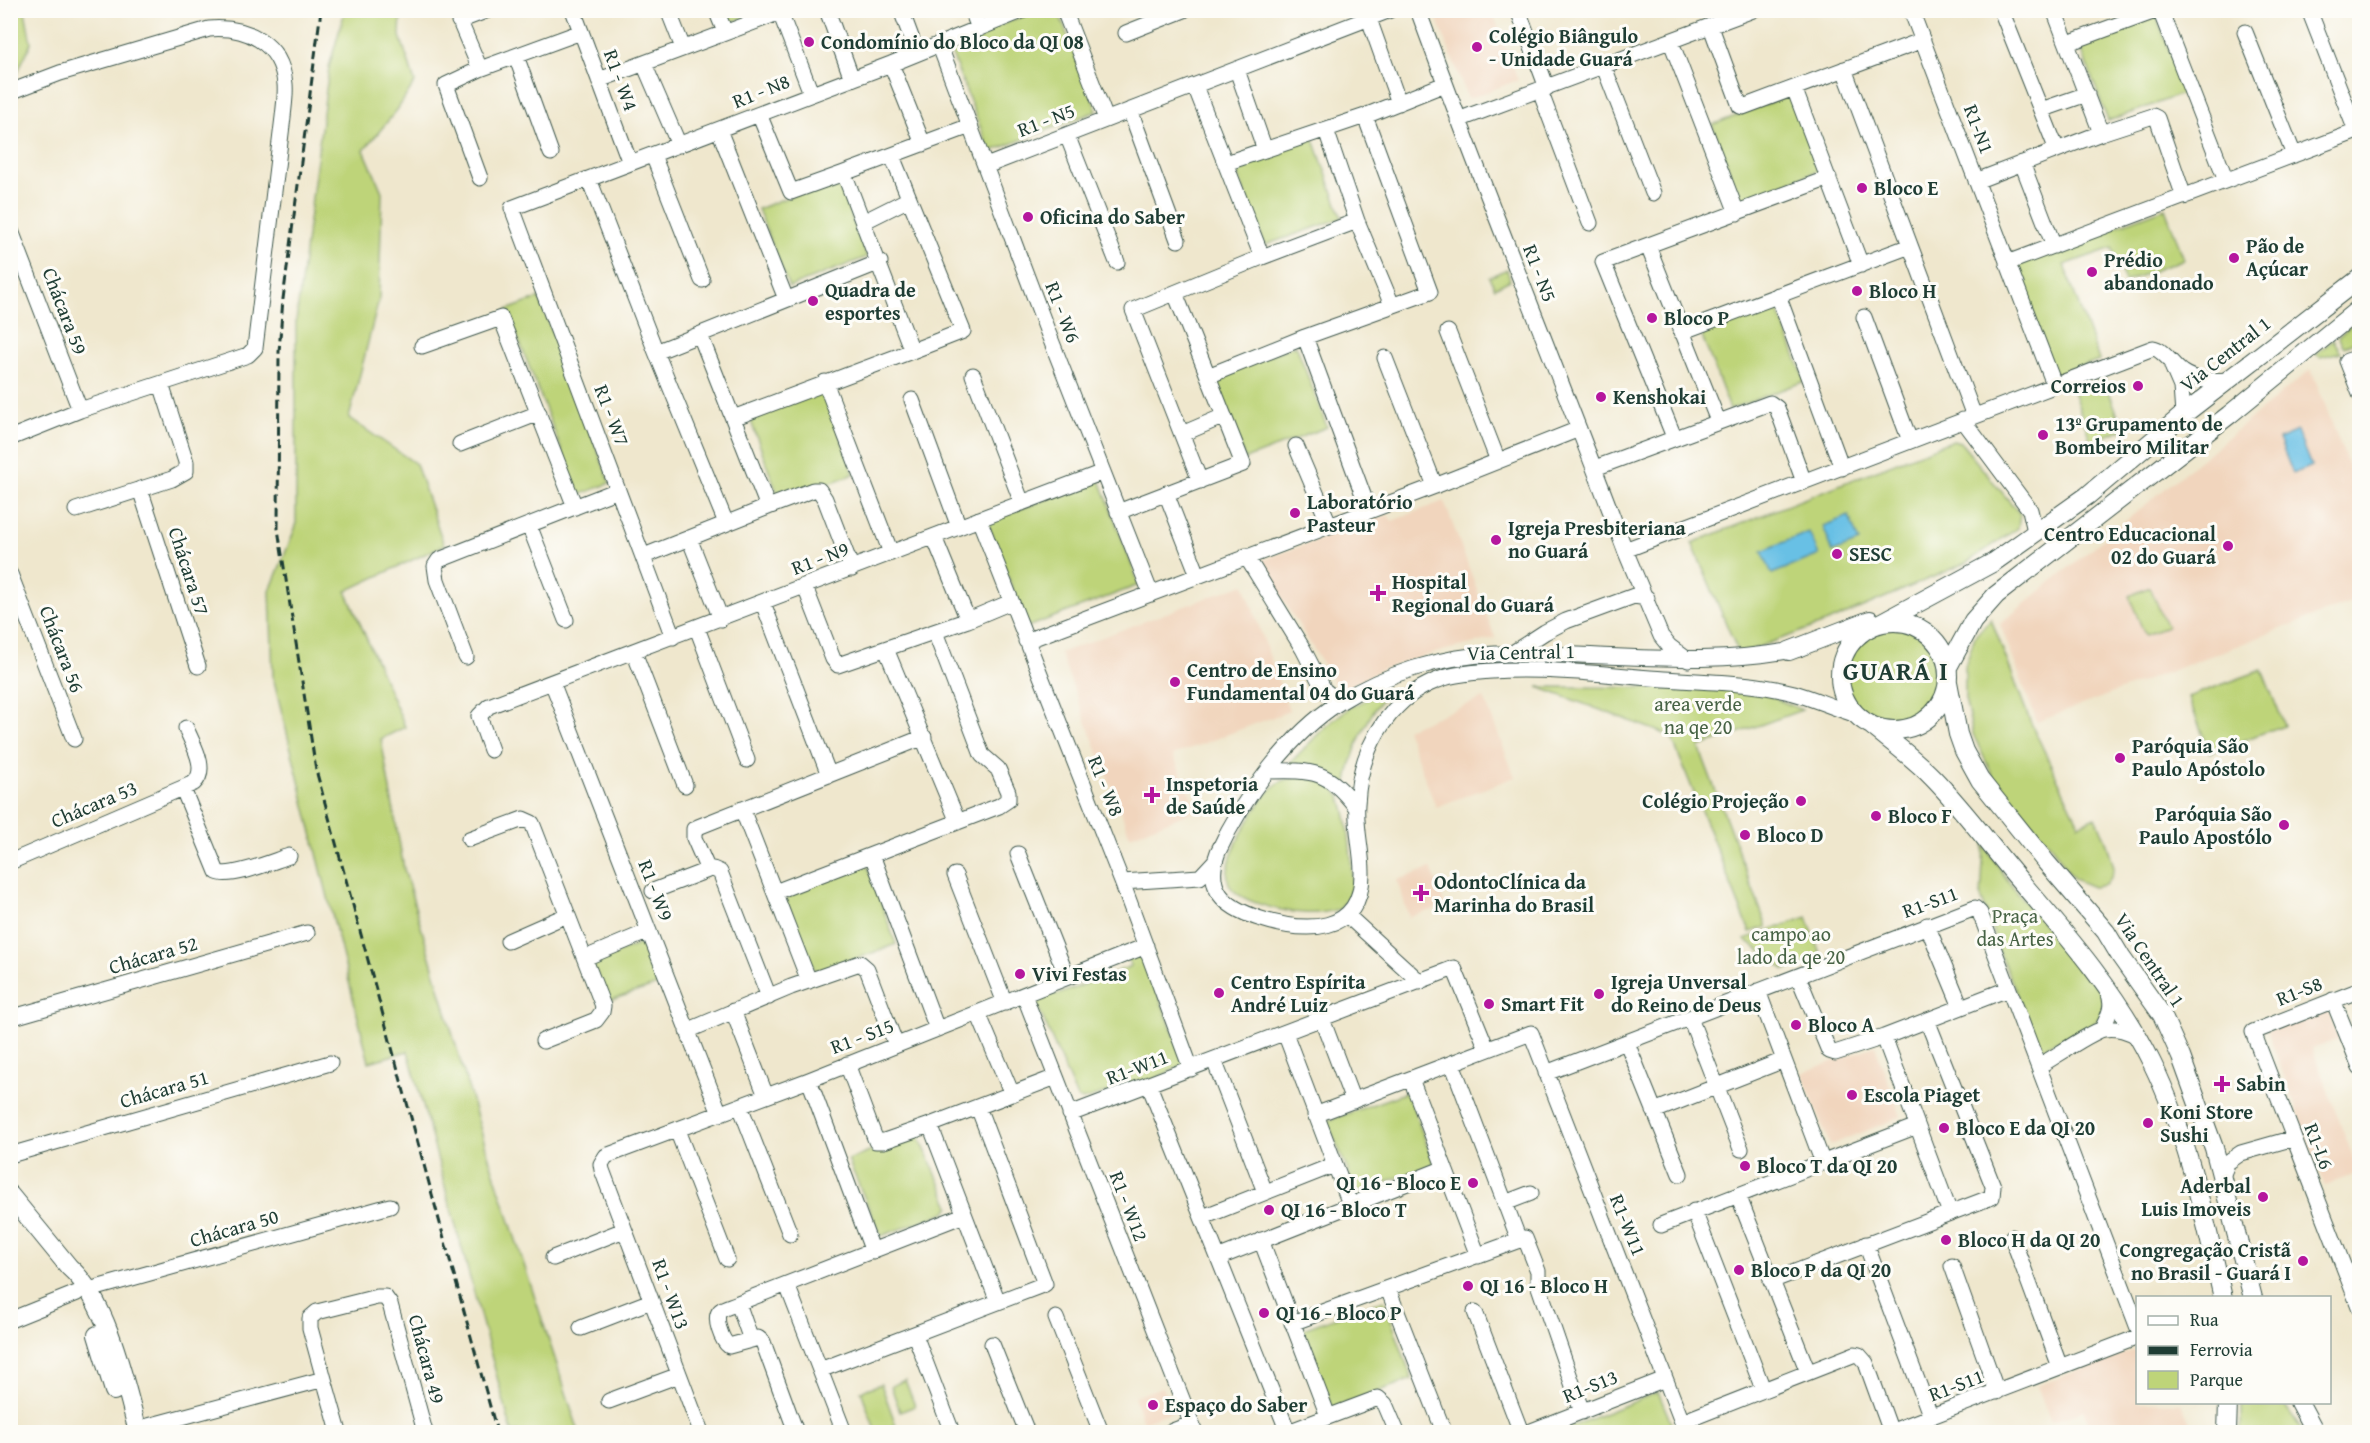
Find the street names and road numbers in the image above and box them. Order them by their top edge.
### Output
street label: R1 - W4 [597,45,646,115]
street label: R1 - N8 [728,66,794,115]
street label: R1 - N5 [1013,95,1079,144]
street label: R1-N1 [1957,100,2002,158]
street label: R1 - N5 [1516,240,1565,306]
street label: Chácara 59 [36,263,95,359]
street label: R1 - W6 [1039,277,1088,347]
street label: Via Central 1 [2173,309,2276,398]
street label: R1 - W7 [588,380,637,450]
street label: Chácara 57 [162,523,217,619]
street label: R1 - N9 [787,533,853,582]
street label: Chácara 56 [33,601,92,697]
street label: Via Central 1 [1467,636,1575,667]
street label: R1 - W8 [1081,751,1132,821]
street label: Chácara 53 [46,772,141,835]
street label: R1 - W9 [632,855,681,925]
street label: R1-S11 [1898,878,1962,925]
street label: Via Central 1 [2108,907,2193,1013]
street label: Chácara 52 [105,928,201,981]
street label: R1-S8 [2271,968,2326,1013]
street label: R1 - S15 [826,1010,898,1061]
street label: R1-W11 [1102,1041,1172,1092]
street label: Chácara 51 [116,1062,212,1115]
street label: R1-L6 [2297,1119,2341,1173]
street label: R1 - W12 [1103,1167,1156,1245]
street label: R1-W11 [1603,1190,1654,1260]
street label: Chácara 50 [186,1201,282,1254]
street label: R1 - W13 [645,1255,698,1333]
street label: Chácara 49 [402,1311,453,1407]
street label: R1-S13 [1558,1361,1622,1410]
street label: R1-S11 [1924,1361,1988,1408]

